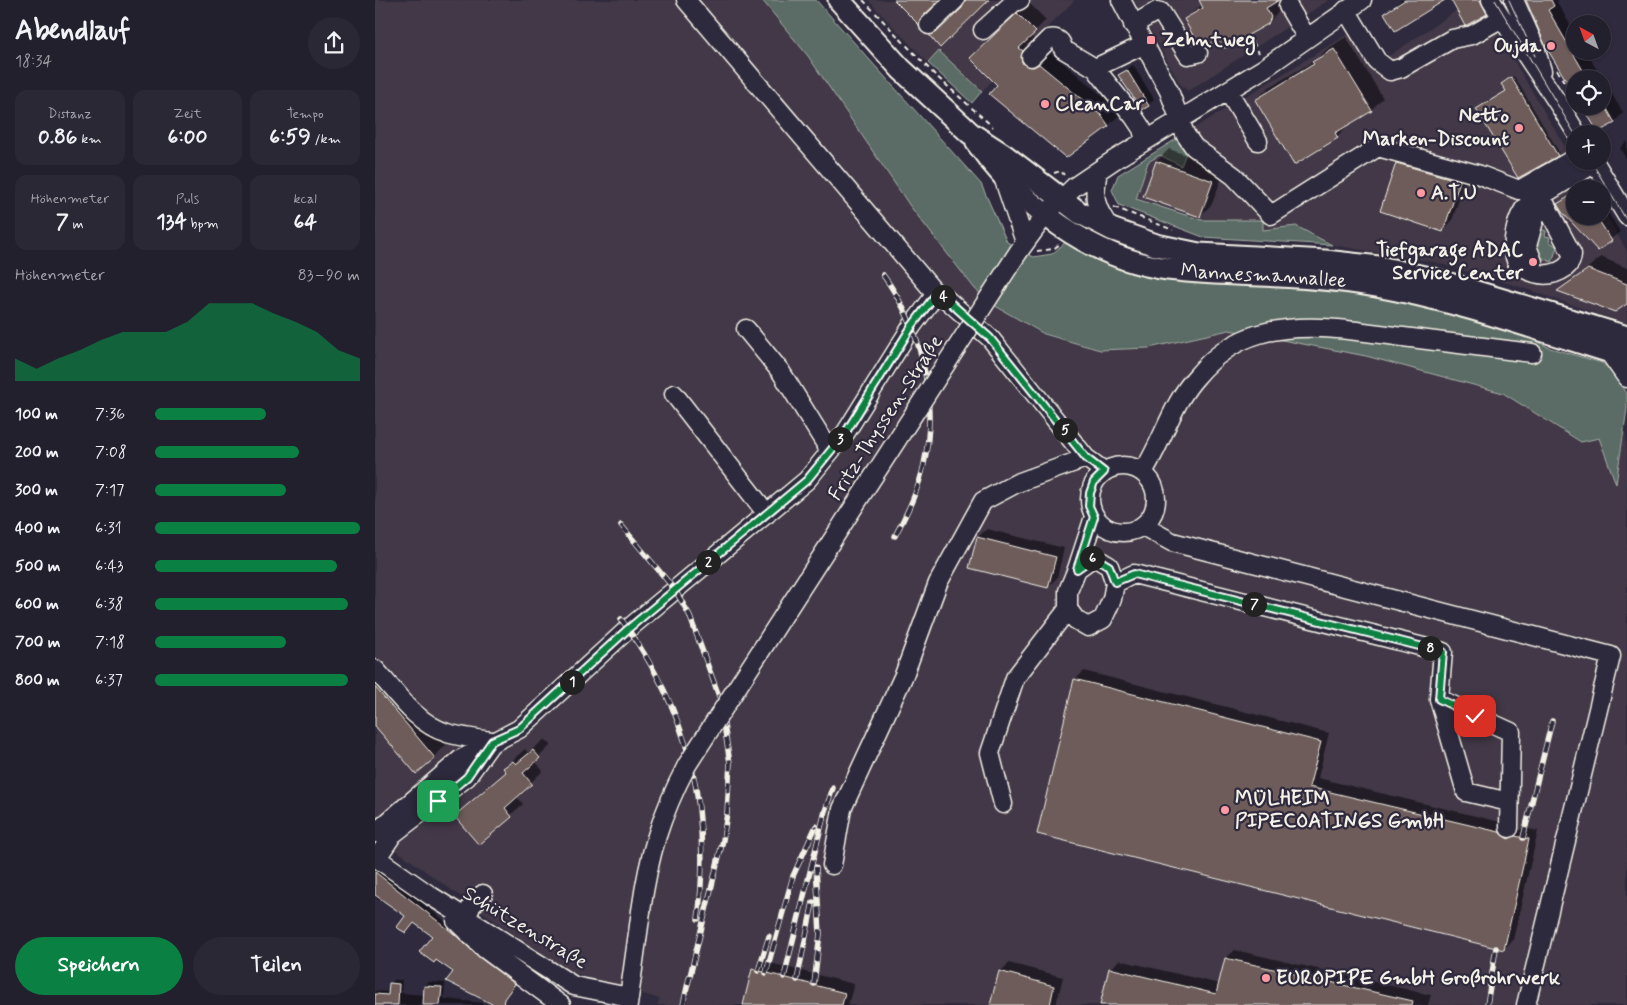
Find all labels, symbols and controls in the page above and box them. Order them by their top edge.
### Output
text: Abendlauf [15,13,130,50]
north arrow [1566,15,1611,60]
map controls [1566,15,1611,225]
button: share [308,17,360,69]
place label: Zehntweg [1161,27,1256,56]
place label: Oujda [1494,33,1542,60]
marker: Zehntweg [1145,34,1157,46]
marker: Oujda [1545,40,1557,52]
text: 18:34 [15,51,52,72]
button: locate [1566,70,1611,115]
place label: CleanCar [1055,91,1144,118]
marker: CleanCar [1039,98,1051,110]
place label: Netto Marken-Discount [1363,103,1510,153]
text: Distanz [48,105,92,123]
text: Zeit [173,105,202,123]
text: Tempo [287,105,324,123]
marker: Netto Marken-Discount [1513,122,1525,134]
text: 0.86 [38,123,78,151]
text: 6:00 [167,123,208,151]
text: 6:59 [269,123,311,151]
button: + [1566,125,1611,170]
text: km [78,130,102,148]
text: /km [311,130,341,148]
place label: A.T.U [1431,180,1477,207]
button: − [1566,180,1611,225]
marker: A.T.U [1415,187,1427,199]
text: Höhenmeter [31,190,109,208]
text: Puls [176,190,199,208]
text: kcal [293,190,317,208]
text: 7 [56,208,69,236]
text: 134 [156,208,187,236]
text: 64 [293,208,317,236]
text: m [69,215,84,233]
text: bpm [187,215,219,233]
place label: Tiefgarage ADAC Service Center [1376,237,1524,287]
marker: Tiefgarage ADAC Service Center [1527,256,1539,268]
street label: Mannesmannallee [1180,257,1348,295]
text: Höhenmeter [15,265,105,286]
text: 83–90 m [298,265,360,286]
pin: 4 [931,284,955,310]
text: 4 [939,288,948,306]
street label: Fritz-Thyssen-Straße [822,330,950,506]
text: 100 m [15,404,58,425]
text: 7:36 [95,404,125,425]
pin: 5 [1053,418,1077,442]
text: 5 [1061,421,1070,439]
pin: 3 [827,426,853,452]
text: 3 [837,430,844,448]
text: 200 m [15,442,59,463]
text: 7:08 [95,442,127,463]
text: 300 m [15,480,58,501]
text: 7:17 [95,480,124,501]
text: 400 m [15,518,60,539]
text: 6:31 [95,518,122,539]
pin: 6 [1079,546,1105,570]
text: 6 [1089,549,1096,567]
pin: 2 [695,550,721,574]
text: 2 [705,553,712,571]
text: 500 m [15,556,60,577]
text: 6:43 [95,556,124,577]
pin: 7 [1241,592,1267,616]
text: 600 m [15,594,59,615]
text: 6:38 [95,594,123,615]
text: 7 [1250,595,1259,613]
text: 700 m [15,632,61,653]
text: 7:18 [95,632,125,653]
pin: 8 [1417,636,1443,660]
text: 8 [1427,639,1434,657]
text: 800 m [15,670,60,691]
text: 6:37 [95,670,123,691]
pin: 1 [559,670,585,694]
text: 1 [569,673,576,691]
pin [1454,695,1496,737]
icon: check [1461,702,1489,730]
pin [417,780,459,822]
place label: MÜLHEIM PIPECOATINGS GmbH [1235,785,1444,835]
icon: arrive [424,787,452,815]
marker: MÜLHEIM PIPECOATINGS GmbH [1219,804,1231,816]
street label: Schützenstraße [458,880,593,976]
button: Speichern [15,937,183,995]
button: Teilen [193,937,360,995]
place label: EUROPIPE GmbH Großrohrwerk [1276,965,1561,992]
marker: EUROPIPE GmbH Großrohrwerk [1260,972,1272,984]

